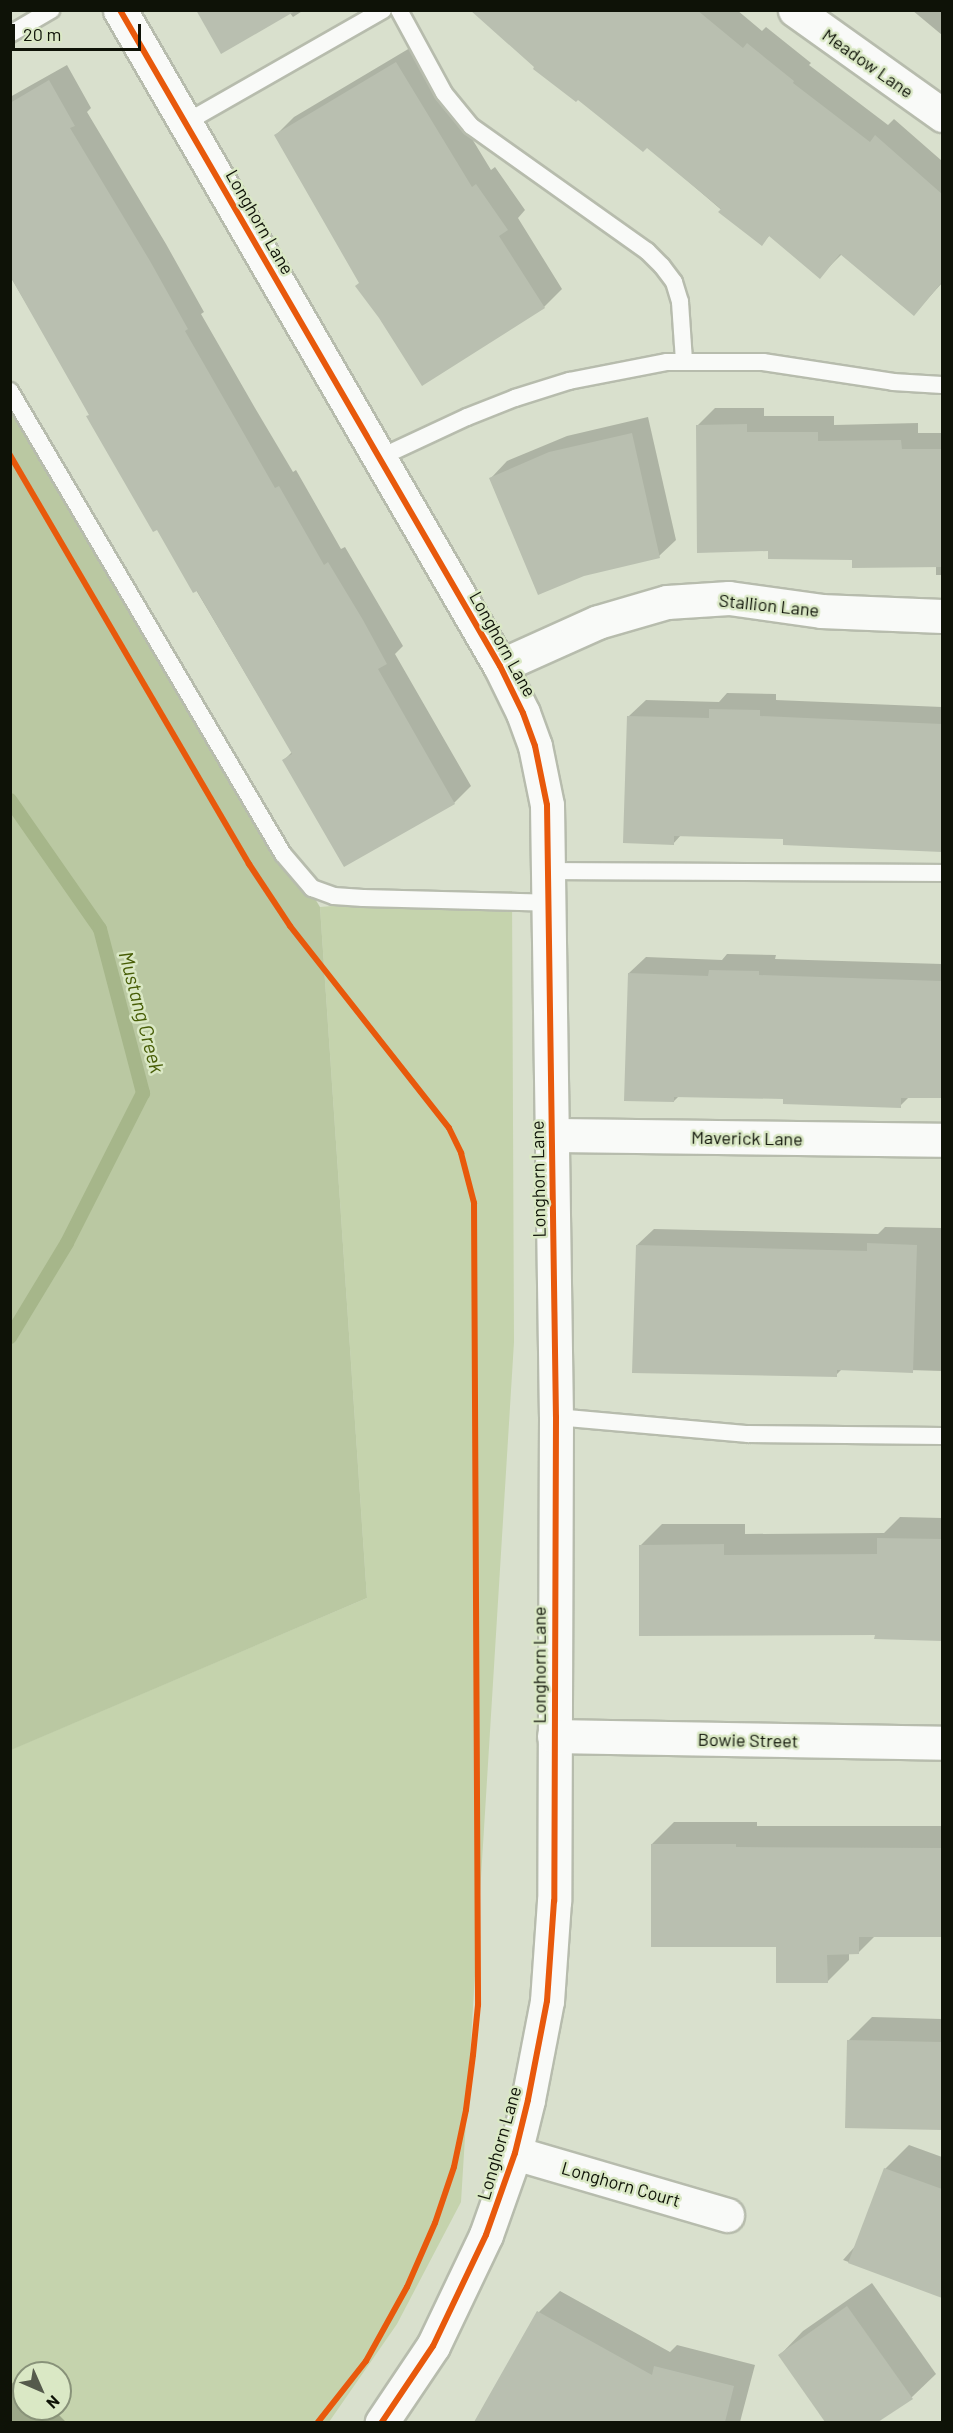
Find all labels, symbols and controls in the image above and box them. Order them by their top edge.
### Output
scale bar [15,12,144,50]
text: 20 m [23,23,61,45]
street label: Meadow Lane [818,24,918,102]
street label: Longhorn Lane [221,166,299,278]
street label: Longhorn Lane [465,588,541,700]
street label: Stallion Lane [718,589,820,621]
water label: Mustang Creek [114,949,170,1075]
street label: Longhorn Lane [526,1120,550,1238]
street label: Maverick Lane [691,1126,803,1150]
street label: Longhorn Lane [528,1606,550,1724]
street label: Bowie Street [698,1728,798,1752]
street label: Longhorn Lane [472,2084,526,2202]
street label: Longhorn Court [559,2157,683,2211]
north arrow [12,2361,72,2421]
text: N [43,2392,64,2413]

